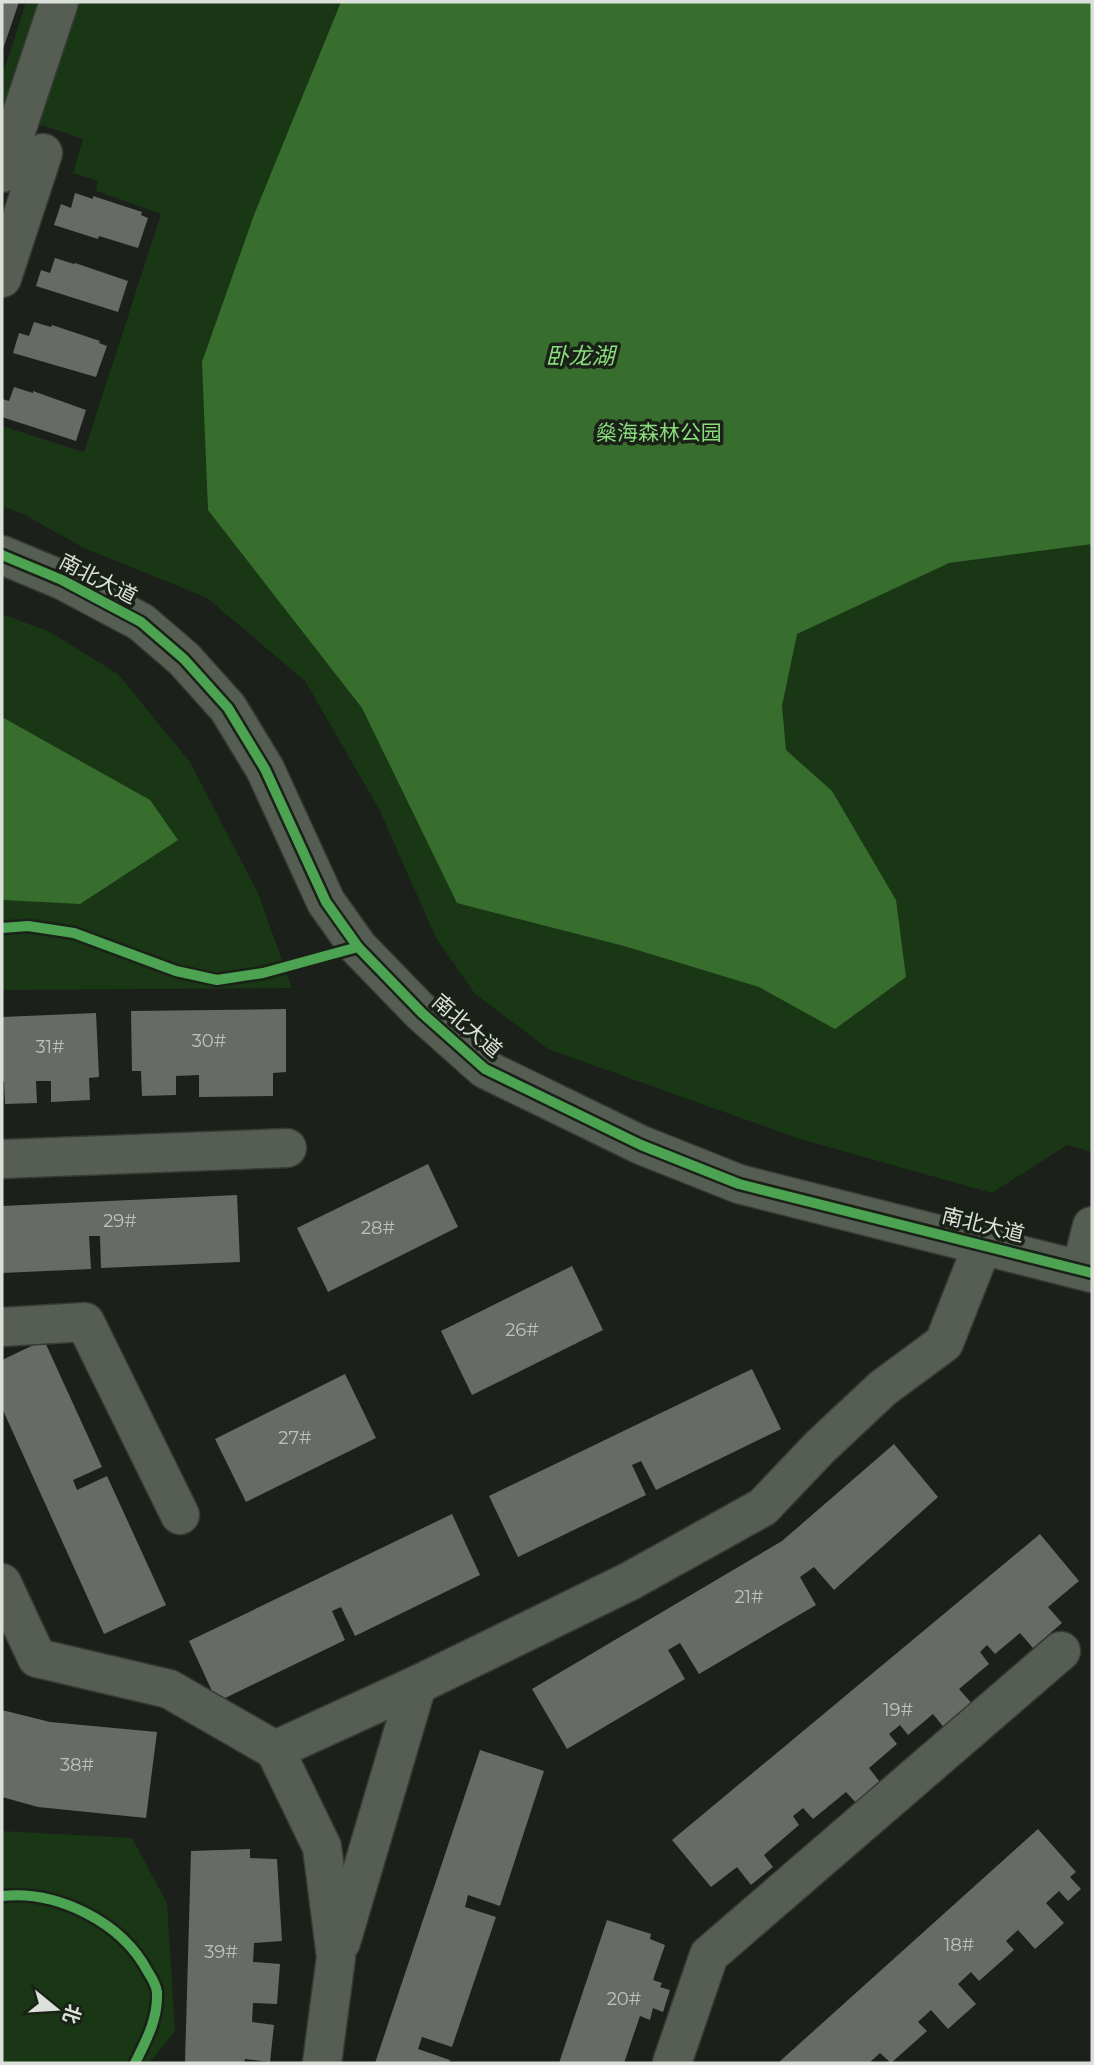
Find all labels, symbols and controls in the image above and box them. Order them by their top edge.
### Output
water label: 卧龙湖 [546,342,618,370]
park label: 燊海森林公园 [596,420,722,445]
street label: 南北大道 [55,548,141,609]
street label: 南北大道 [427,989,507,1063]
house number: 30# [192,1030,226,1052]
house number: 31# [35,1036,65,1058]
street label: 南北大道 [939,1202,1027,1247]
house number: 29# [103,1210,137,1232]
house number: 28# [361,1217,395,1239]
house number: 26# [505,1319,539,1341]
house number: 27# [278,1427,312,1449]
house number: 21# [734,1586,764,1608]
house number: 19# [883,1699,913,1721]
house number: 38# [60,1754,94,1776]
house number: 18# [944,1934,974,1956]
house number: 39# [204,1941,238,1963]
north arrow [21,1974,91,2044]
house number: 20# [607,1988,641,2010]
text: 北 [58,2002,86,2027]

